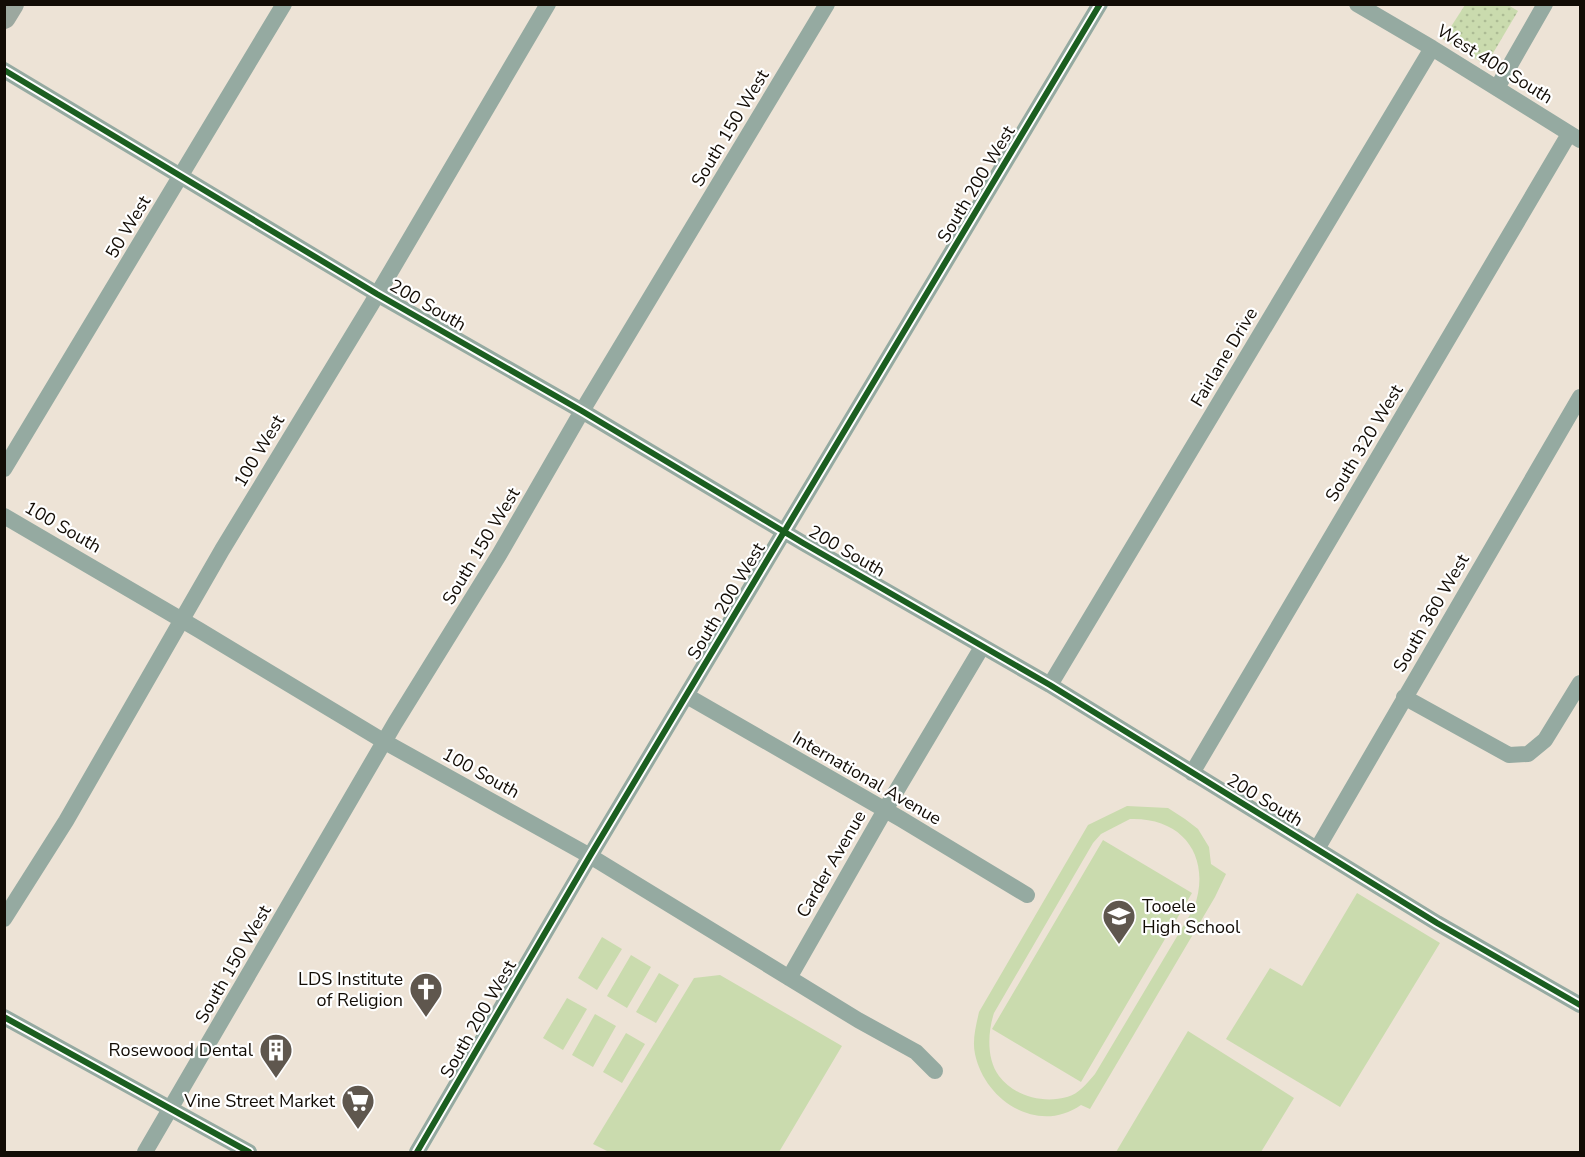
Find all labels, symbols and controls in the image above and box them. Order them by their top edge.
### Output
street label: West 400 South [1432,19,1558,109]
street label: South 150 West [686,64,775,191]
street label: South 200 West [932,120,1021,247]
street label: 50 West [100,190,157,263]
street label: 200 South [385,273,471,337]
street label: Fairlane Drive [1185,303,1263,411]
street label: South 320 West [1320,379,1409,506]
street label: 100 West [228,410,290,492]
street label: South 150 West [437,482,526,609]
street label: 100 South [20,495,106,559]
street label: 200 South [804,519,890,583]
street label: South 200 West [682,537,771,664]
street label: South 360 West [1387,549,1475,676]
street label: International Avenue [788,726,946,830]
street label: 100 South [438,742,524,804]
street label: 200 South [1223,768,1307,832]
street label: Carder Avenue [791,806,871,922]
place label: Tooele High School [1142,894,1241,939]
school or university icon: Tooele High School [1101,898,1137,945]
street label: South 150 West [189,900,277,1027]
street label: South 200 West [434,955,522,1082]
place label: LDS Institute of Religion [298,967,403,1012]
church icon: LDS Institute of Religion [408,971,444,1018]
building icon: Rosewood Dental [258,1032,294,1079]
place label: Rosewood Dental [109,1038,254,1062]
supermarket icon: Vine Street Market [340,1083,376,1130]
place label: Vine Street Market [183,1089,336,1113]

